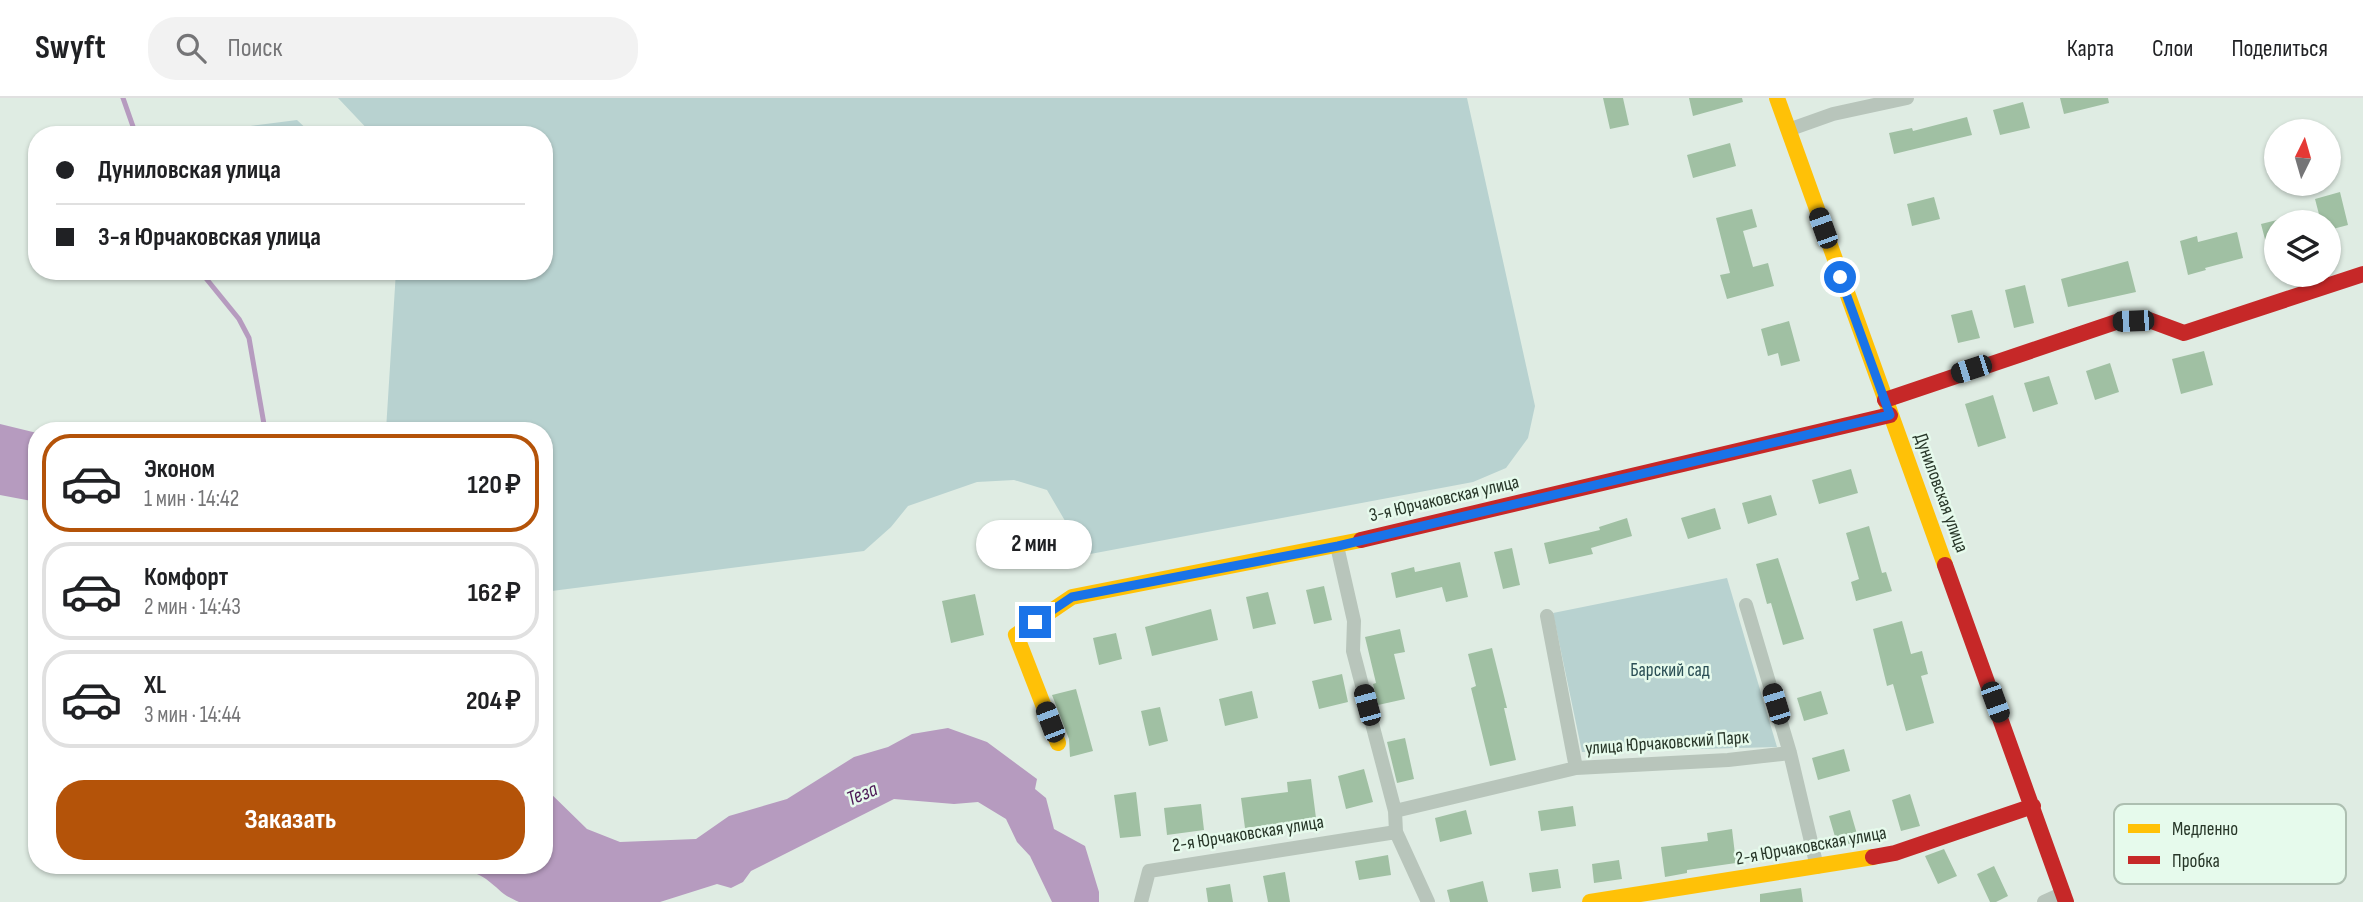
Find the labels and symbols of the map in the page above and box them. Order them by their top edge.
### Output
north arrow [2264,119,2342,196]
car [1806,205,1841,251]
route start [1824,261,1856,293]
car [2112,310,2155,332]
car [1948,353,1995,385]
street label: Дуниловская улица [1909,430,1973,556]
street label: 3-я Юрчаковская улица [1367,471,1521,527]
callout: 2 мин [977,520,1093,570]
route end [1019,606,1051,638]
park label: Барский сад [1630,659,1710,682]
car [1978,679,2013,725]
car [1760,681,1793,727]
car [1352,682,1383,728]
car [1033,699,1068,745]
street label: улица Юрчаковский Парк [1584,726,1750,760]
water label: Теза [843,776,882,811]
legend [2114,804,2346,884]
street label: 2-я Юрчаковская улица [1171,811,1325,857]
text: Медленно [2172,818,2238,841]
street label: 2-я Юрчаковская улица [1734,821,1888,871]
text: Пробка [2172,850,2220,873]

